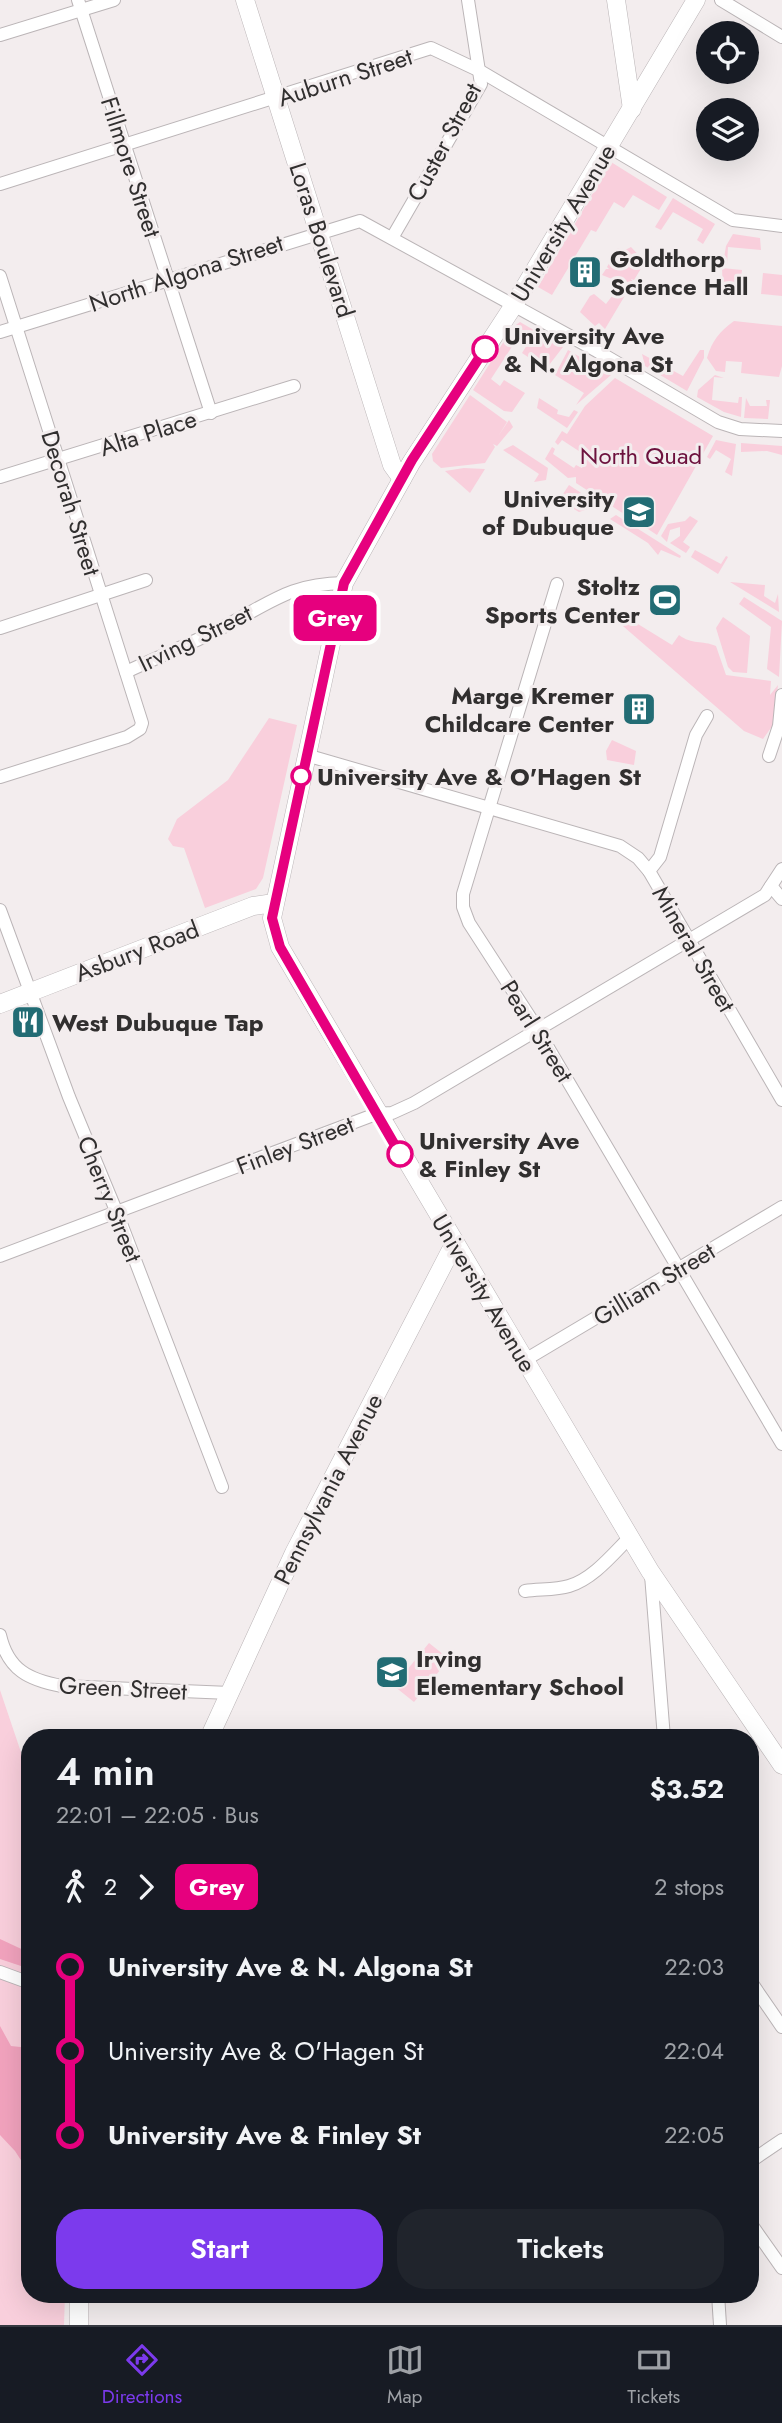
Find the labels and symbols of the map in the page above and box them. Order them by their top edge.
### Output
street label: Auburn Street [273,39,417,115]
street label: Custer Street [398,76,490,207]
street label: Fillmore Street [92,92,170,242]
street label: University Avenue [502,137,624,309]
street label: Loras Boulevard [280,158,364,322]
street label: North Algona Street [84,225,288,321]
place label: Goldthorp Science Hall [610,241,749,304]
building icon: Goldthorp Science Hall [566,253,604,291]
place label: University Ave & N. Algona St [504,318,673,381]
marker: University Ave & N. Algona St [472,336,498,362]
street label: Alta Place [95,401,201,465]
street label: Decorah Street [32,426,110,580]
park label: North Quad [580,438,702,473]
place label: University of Dubuque [482,481,614,544]
school or university icon: University of Dubuque [620,493,658,531]
place label: Stoltz Sports Center [485,569,640,632]
sports icon: Stoltz Sports Center [646,581,684,619]
street label: Irving Street [132,595,258,681]
line badge: Grey [286,595,384,641]
place label: Marge Kremer Childcare Center [425,678,614,741]
building icon: Marge Kremer Childcare Center [620,690,658,728]
place label: University Ave & O'Hagen St [317,759,641,794]
marker: University Ave & O'Hagen St [291,766,311,786]
street label: Mineral Street [644,879,744,1019]
street label: Asbury Road [70,911,204,991]
street label: Pearl Street [492,973,582,1089]
restaurant icon: West Dubuque Tap [9,1003,47,1041]
place label: West Dubuque Tap [52,1005,264,1040]
street label: Finley Street [231,1106,359,1183]
place label: University Ave & Finley St [419,1123,580,1186]
street label: Cherry Street [69,1131,151,1268]
marker: University Ave & Finley St [387,1141,413,1167]
street label: University Avenue [423,1207,545,1379]
street label: Gilliam Street [586,1234,722,1334]
street label: Pennsylvania Avenue [265,1387,391,1591]
place label: Irving Elementary School [416,1641,624,1704]
school or university icon: Irving Elementary School [373,1653,411,1691]
street label: Green Street [58,1667,188,1709]

